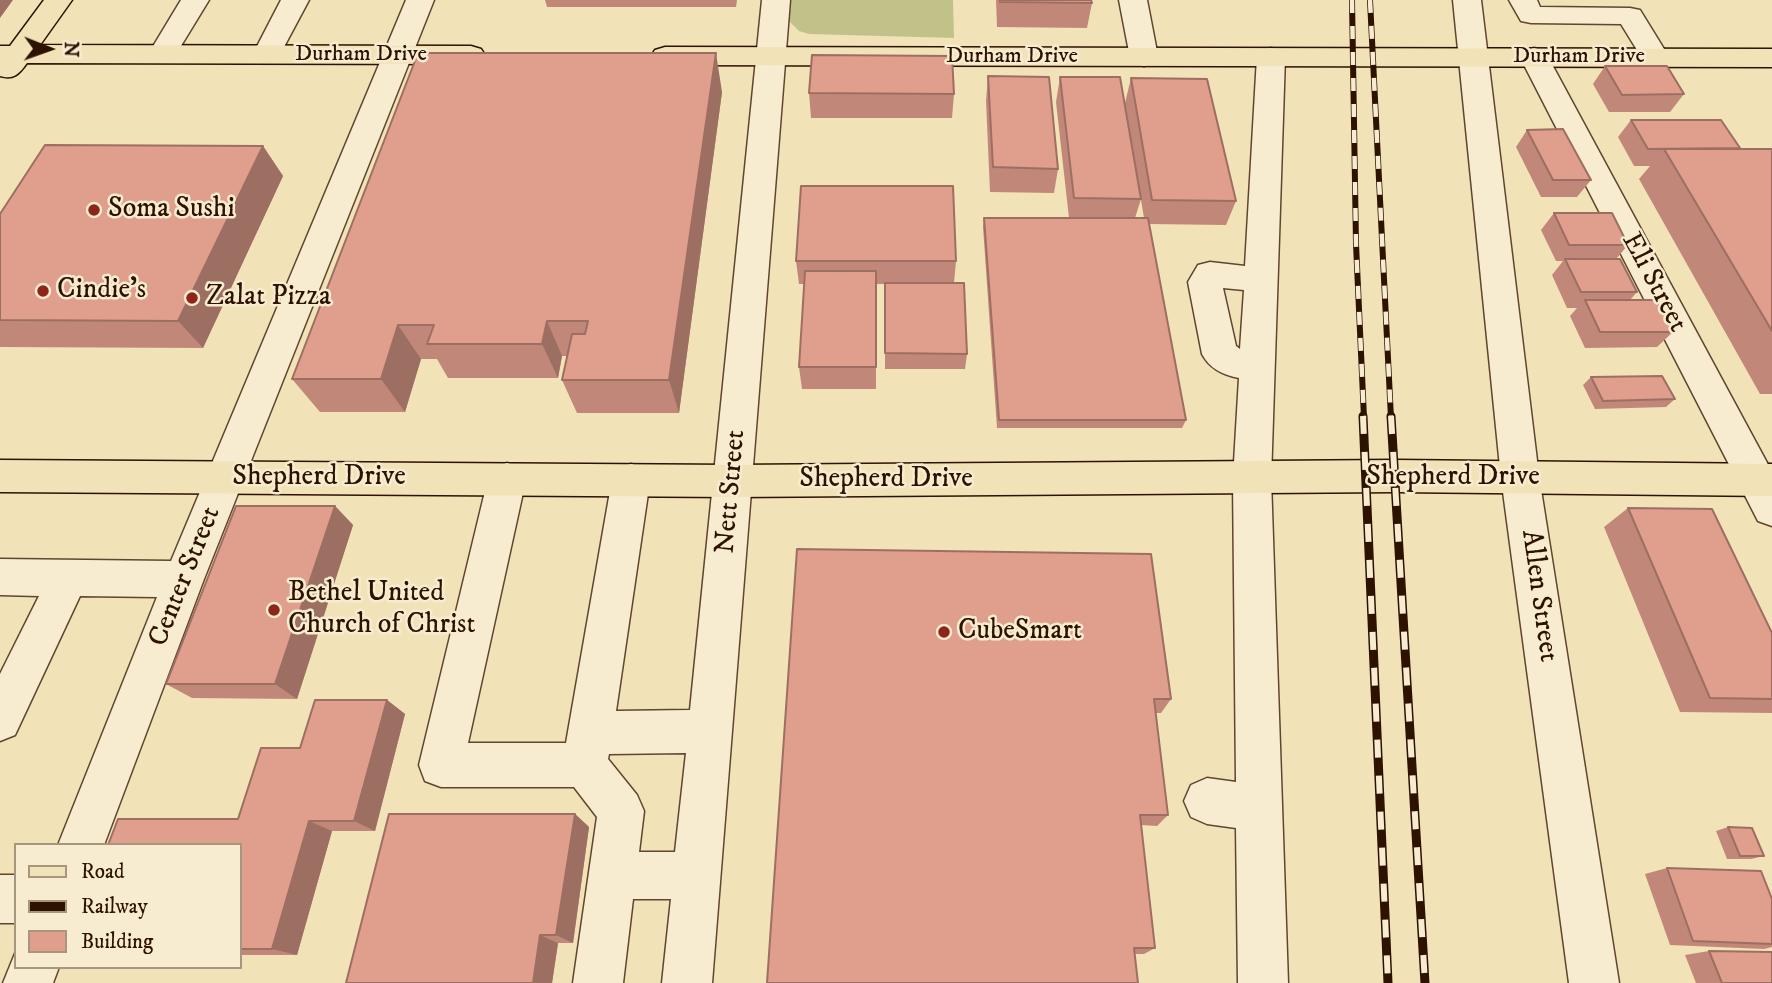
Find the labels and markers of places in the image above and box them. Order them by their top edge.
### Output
place label: Soma Sushi [108,193,235,227]
marker: Soma Sushi [86,202,102,218]
place label: Cindie's [57,274,146,308]
place label: Zalat Pizza [206,281,331,315]
marker: Cindie's [35,283,51,299]
marker: Zalat Pizza [184,290,200,306]
place label: Bethel United Church of Christ [288,577,475,643]
marker: Bethel United Church of Christ [266,602,282,618]
place label: CubeSmart [958,615,1082,649]
marker: CubeSmart [936,624,952,640]

